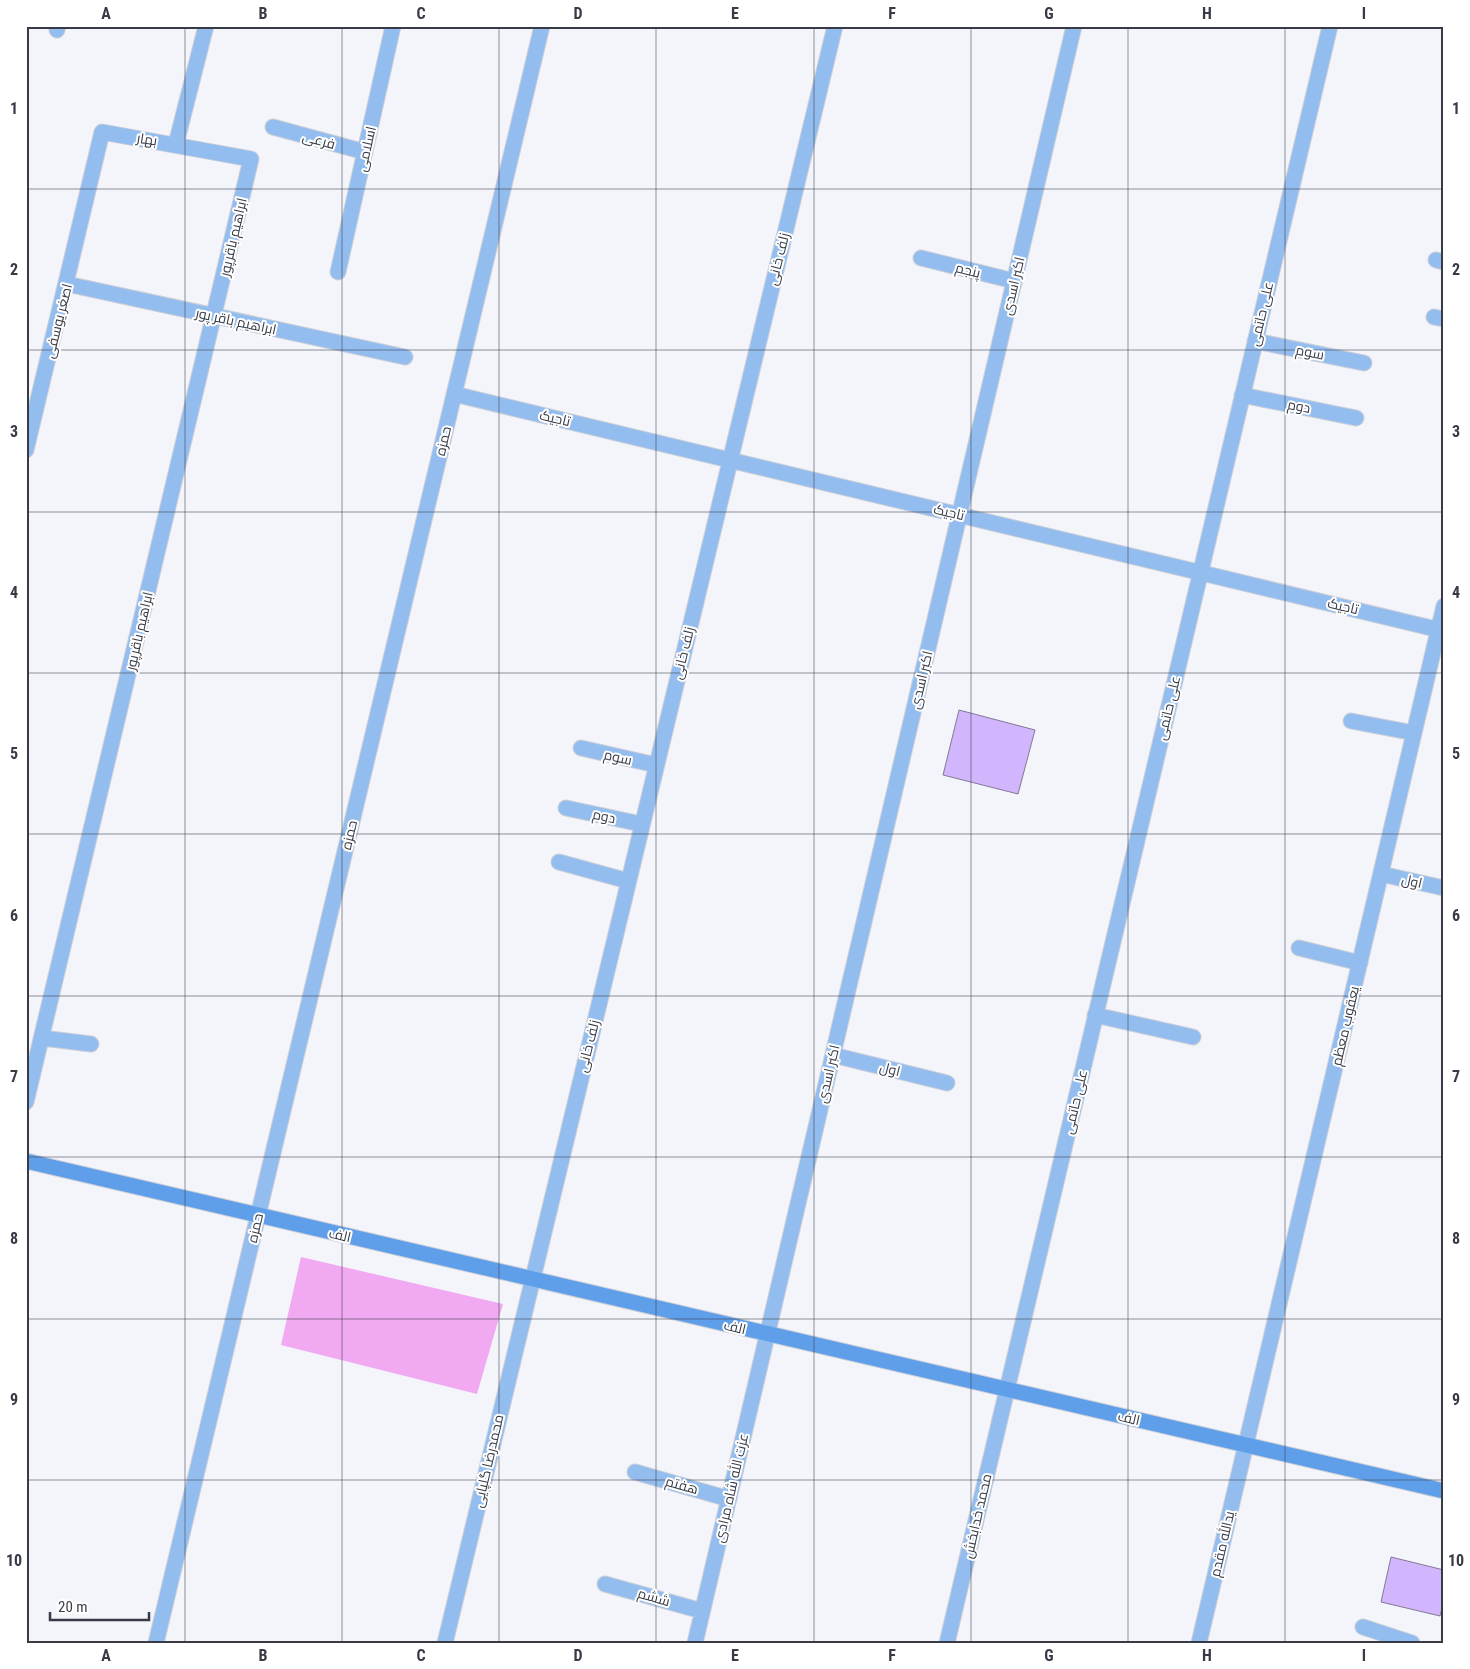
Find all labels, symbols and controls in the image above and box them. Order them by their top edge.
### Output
text: A [101,4,111,23]
text: B [259,4,268,23]
text: C [416,4,426,23]
text: D [573,4,583,23]
text: E [731,4,739,23]
text: F [888,4,896,23]
text: G [1044,4,1054,23]
text: H [1202,4,1212,23]
text: I [1362,4,1366,23]
text: 1 [10,99,18,118]
text: 1 [1452,99,1460,118]
street label: اسلامی [353,125,379,173]
street label: فرعی [301,128,337,152]
street label: بهار [134,129,159,149]
street label: ابراهیم باقرپور [216,196,252,279]
street label: زلف خانی [764,231,792,287]
street label: اکبر اسدی [999,255,1027,317]
street label: پنجم [953,259,983,283]
text: 2 [10,260,18,279]
text: 2 [1452,260,1460,279]
street label: علی حاتمی [1246,280,1276,348]
street label: اصغر یوسفی [41,282,75,360]
street label: ابراهیم باقر پور [193,304,278,339]
street label: سوم [1294,341,1325,365]
street label: دوم [1286,396,1312,418]
street label: تاجیک [538,407,572,429]
text: 3 [10,422,18,441]
text: 3 [1452,422,1460,441]
street label: حمزه [432,425,454,457]
street label: تاجیک [932,501,966,523]
text: 4 [10,583,18,602]
text: 4 [1452,583,1460,602]
street label: ابراهیم باقرپور [122,590,158,673]
street label: تاجیک [1326,595,1360,617]
street label: زلف خانی [669,625,697,681]
street label: اکبر اسدی [907,649,935,711]
street label: علی حاتمی [1153,674,1183,742]
text: 5 [10,744,18,763]
text: 5 [1452,744,1460,763]
street label: سوم [602,746,634,770]
street label: دوم [591,806,617,828]
street label: حمزه [338,819,360,851]
street label: اول [1400,871,1424,892]
text: 6 [10,906,18,925]
text: 6 [1452,906,1460,925]
street label: یعقوب معظم [1328,984,1364,1068]
street label: زلف خانی [574,1018,602,1074]
street label: اکبر اسدی [814,1043,842,1105]
street label: اول [878,1059,902,1080]
text: 7 [10,1067,18,1086]
text: 7 [1452,1067,1460,1086]
street label: علی حاتمی [1060,1068,1090,1136]
street label: حمزه [244,1212,266,1244]
street label: الف [327,1225,353,1245]
text: 8 [10,1229,18,1248]
text: 8 [1452,1229,1460,1248]
street label: الف [722,1317,748,1337]
text: 9 [10,1390,18,1409]
text: 9 [1452,1390,1460,1409]
street label: الف [1116,1408,1142,1428]
street label: محمدرضا گلپایی [470,1413,508,1510]
street label: عزت الله شاه مرادی [710,1431,751,1544]
street label: محمد خدابخش [960,1472,994,1560]
street label: هفتم [663,1473,700,1499]
street label: یدالله مقدم [1206,1509,1239,1579]
text: 10 [6,1551,22,1570]
text: 10 [1448,1551,1464,1570]
street label: ششم [635,1585,672,1611]
scale bar [50,1589,149,1621]
text: 20 m [58,1598,88,1616]
text: A [101,1646,111,1665]
text: B [259,1646,268,1665]
text: C [416,1646,426,1665]
text: D [573,1646,583,1665]
text: E [731,1646,739,1665]
text: F [888,1646,896,1665]
text: G [1044,1646,1054,1665]
text: H [1202,1646,1212,1665]
text: I [1362,1646,1366,1665]

